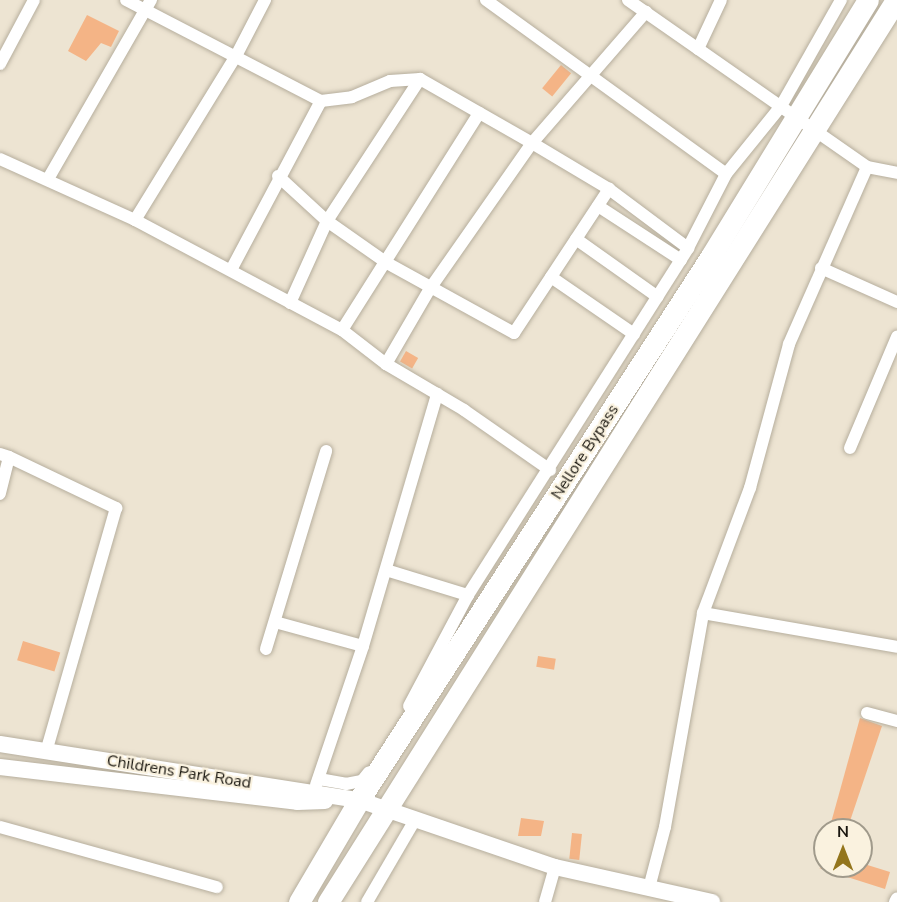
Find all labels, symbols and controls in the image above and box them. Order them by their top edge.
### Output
street label: Nellore Bypass [547,401,623,503]
street label: Childrens Park Road [105,751,253,793]
north arrow [813,818,873,878]
text: N [837,821,849,843]

